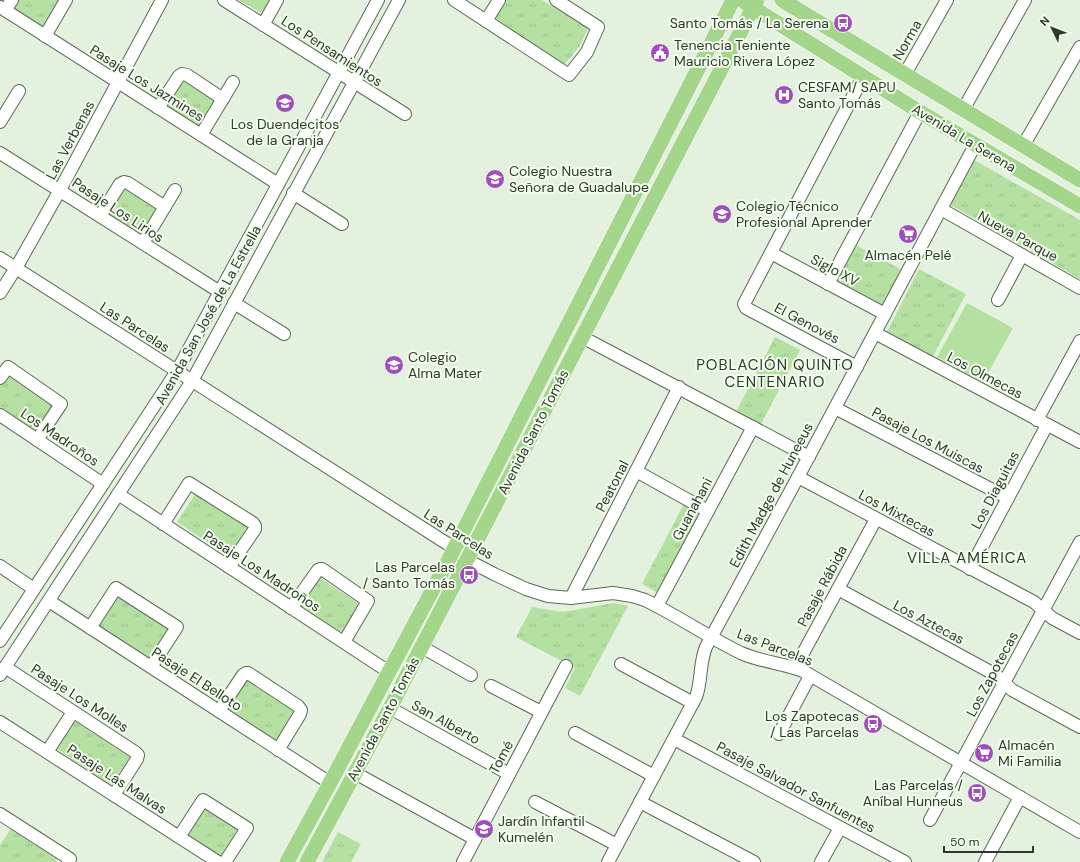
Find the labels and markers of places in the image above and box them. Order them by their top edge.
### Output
bus stop icon: Santo Tomás / La Serena [832,12,854,34]
place label: Santo Tomás / La Serena [670,14,829,32]
place label: Tenencia Teniente Mauricio Rivera López [674,36,815,70]
public building icon: Tenencia Teniente Mauricio Rivera López [649,42,671,64]
place label: CESFAM/ SAPU Santo Tomás [798,78,896,112]
hospital icon: CESFAM/ SAPU Santo Tomás [773,84,795,106]
school or university icon: Los Duendecitos de la Granja [274,92,296,114]
place label: Los Duendecitos de la Granja [231,115,339,149]
place label: Colegio Nuestra Señora de Guadalupe [509,162,649,196]
school or university icon: Colegio Nuestra Señora de Guadalupe [484,168,506,190]
place label: Colegio Técnico Profesional Aprender [736,197,872,231]
school or university icon: Colegio Técnico Profesional Aprender [711,203,733,225]
supermarket icon: Almacén Pelé [897,223,919,245]
place label: Almacén Pelé [865,246,952,264]
place label: Colegio Alma Mater [408,348,482,382]
school or university icon: Colegio Alma Mater [383,354,405,376]
place label: Las Parcelas / Santo Tomás [363,558,455,592]
bus stop icon: Las Parcelas / Santo Tomás [458,564,480,586]
place label: Los Zapotecas / Las Parcelas [765,707,859,741]
bus stop icon: Los Zapotecas / Las Parcelas [862,713,884,735]
place label: Almacén Mi Familia [998,736,1061,770]
supermarket icon: Almacén Mi Familia [973,742,995,764]
place label: Las Parcelas / Aníbal Hunneus [863,776,964,810]
bus stop icon: Las Parcelas / Aníbal Hunneus [966,782,988,804]
place label: Jardín Infantil Kumelén [498,812,585,846]
school or university icon: Jardín Infantil Kumelén [473,818,495,840]

